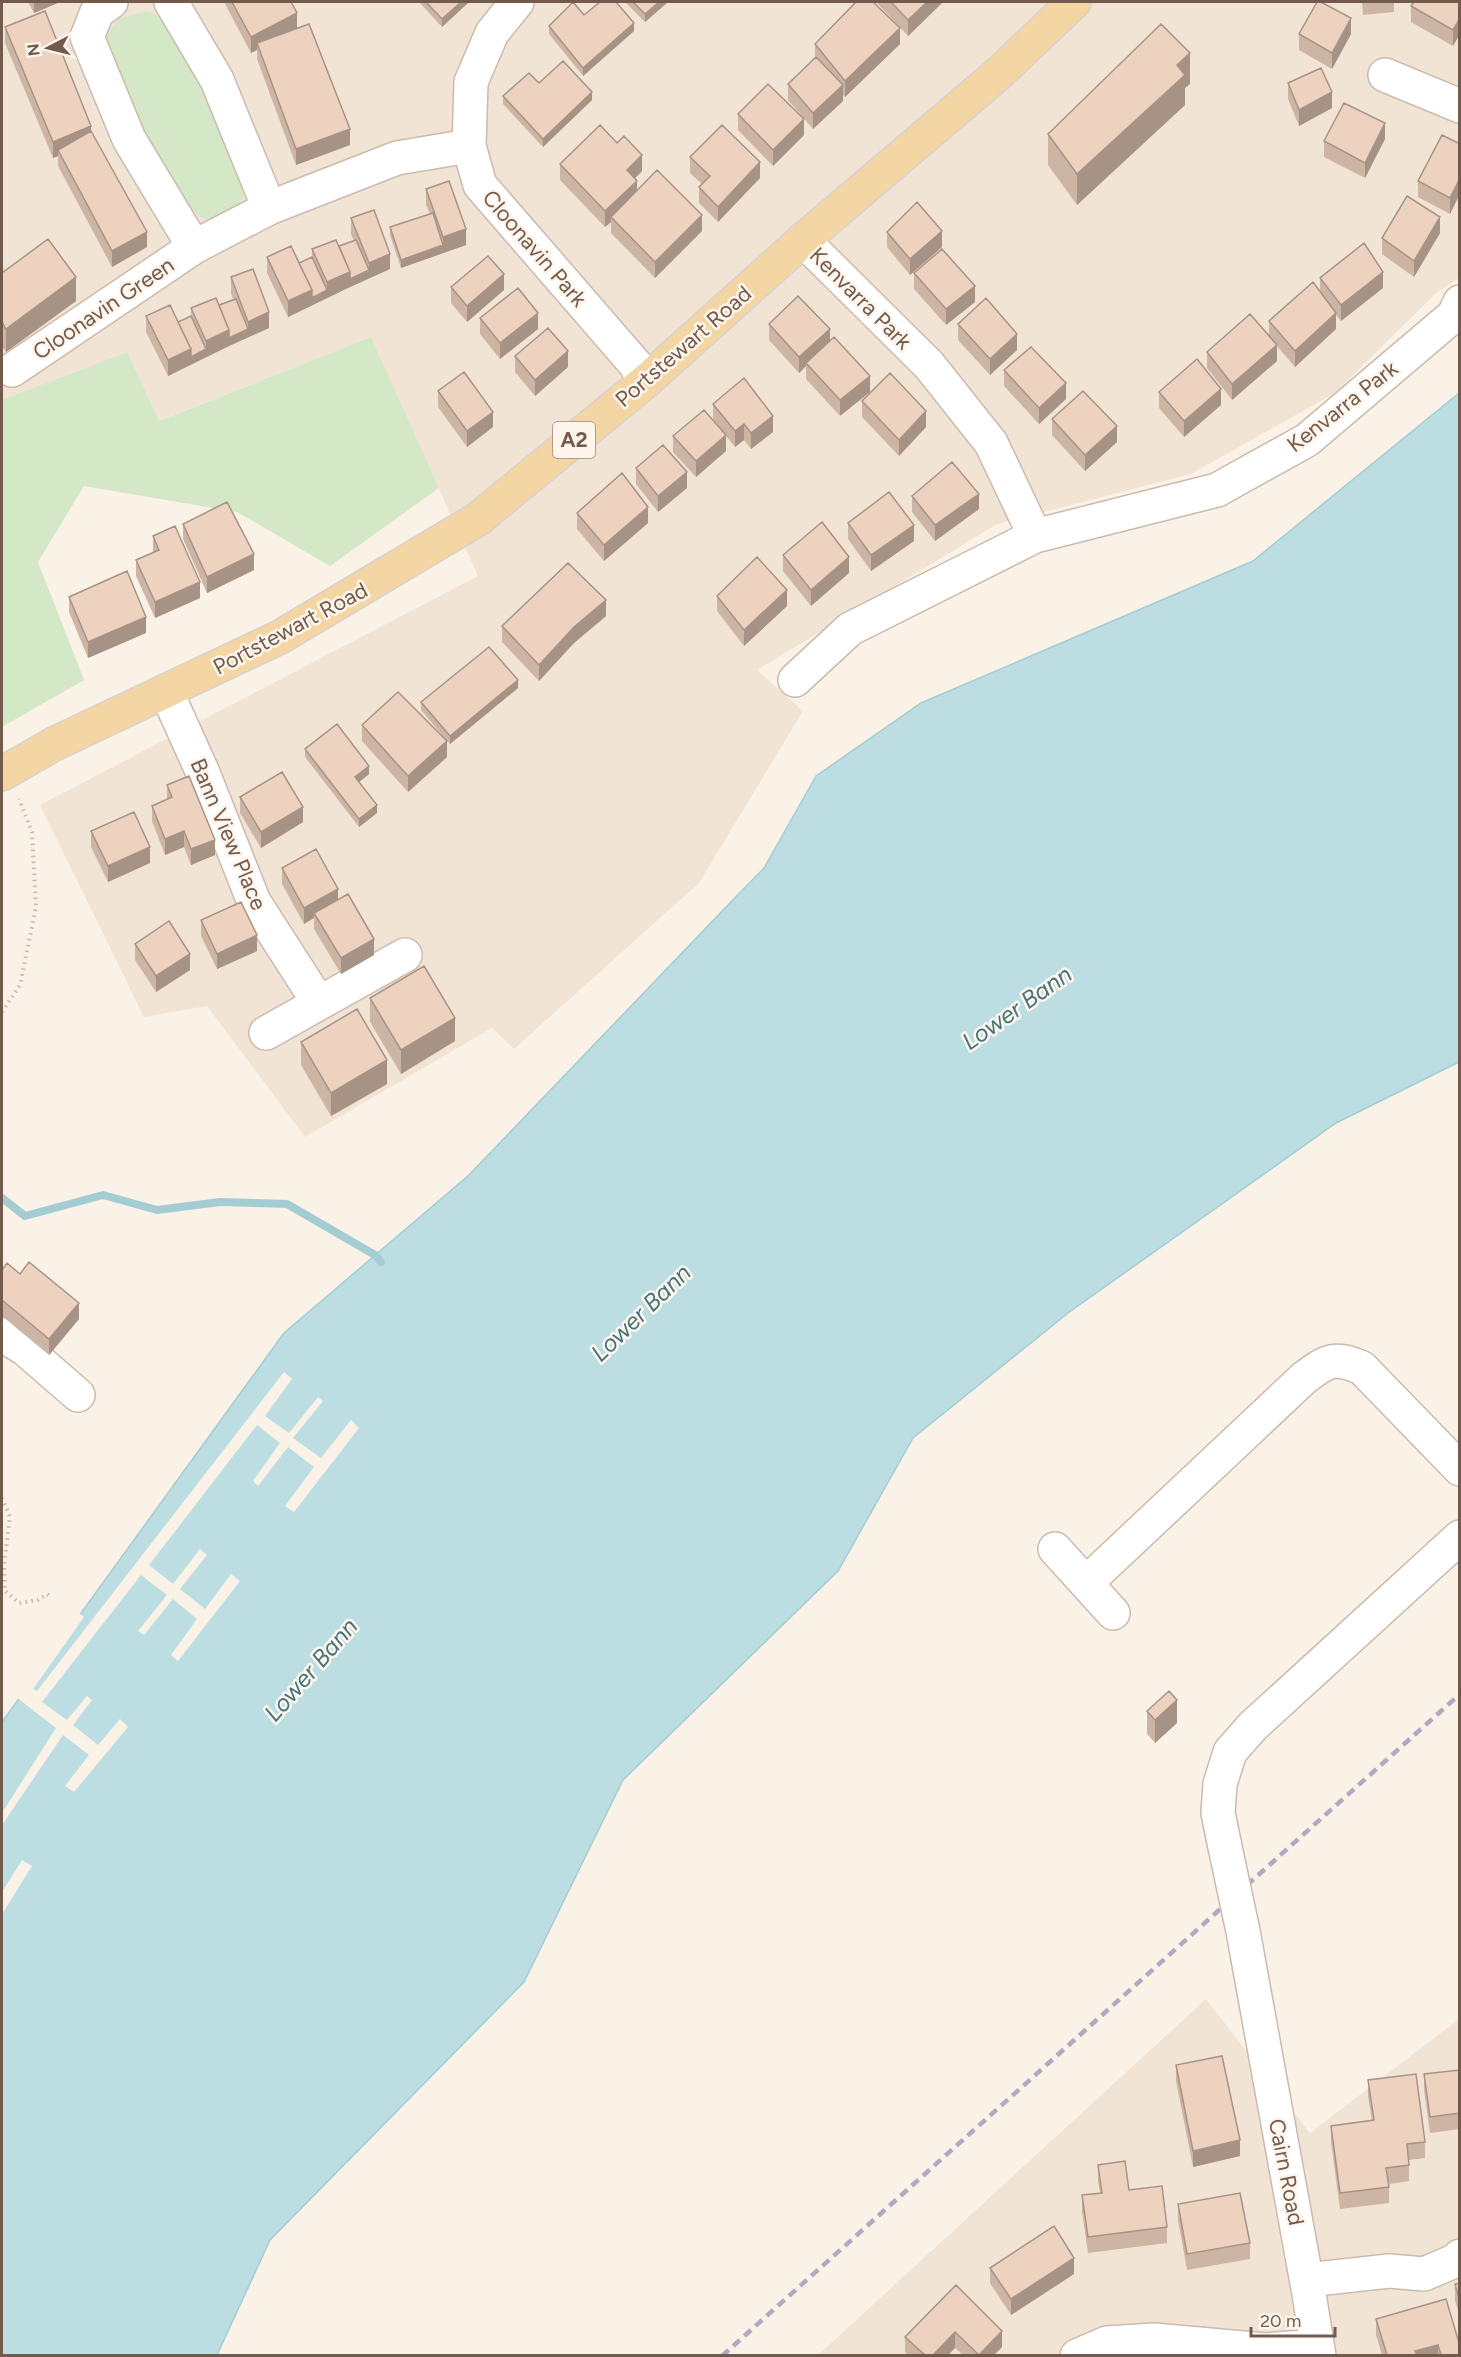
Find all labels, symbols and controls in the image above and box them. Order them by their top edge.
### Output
north arrow [18,18,78,78]
text: N [23,42,44,57]
street label: Cloonavin Park [477,185,593,312]
street label: Kenvarra Park [804,242,917,355]
street label: Cloonavin Green [28,251,179,366]
street label: Portstewart Road [610,280,757,413]
street label: Kenvarra Park [1282,355,1403,458]
road number: A2 [553,422,595,458]
street label: Portstewart Road [208,576,372,681]
street label: Bann View Place [184,754,273,914]
water label: Lower Bann [956,959,1077,1056]
water label: Lower Bann [585,1258,697,1367]
water label: Lower Bann [258,1612,363,1727]
street label: Cairn Road [1263,2117,1310,2228]
scale bar [1251,2300,1335,2338]
text: 20 m [1260,2310,1301,2332]

